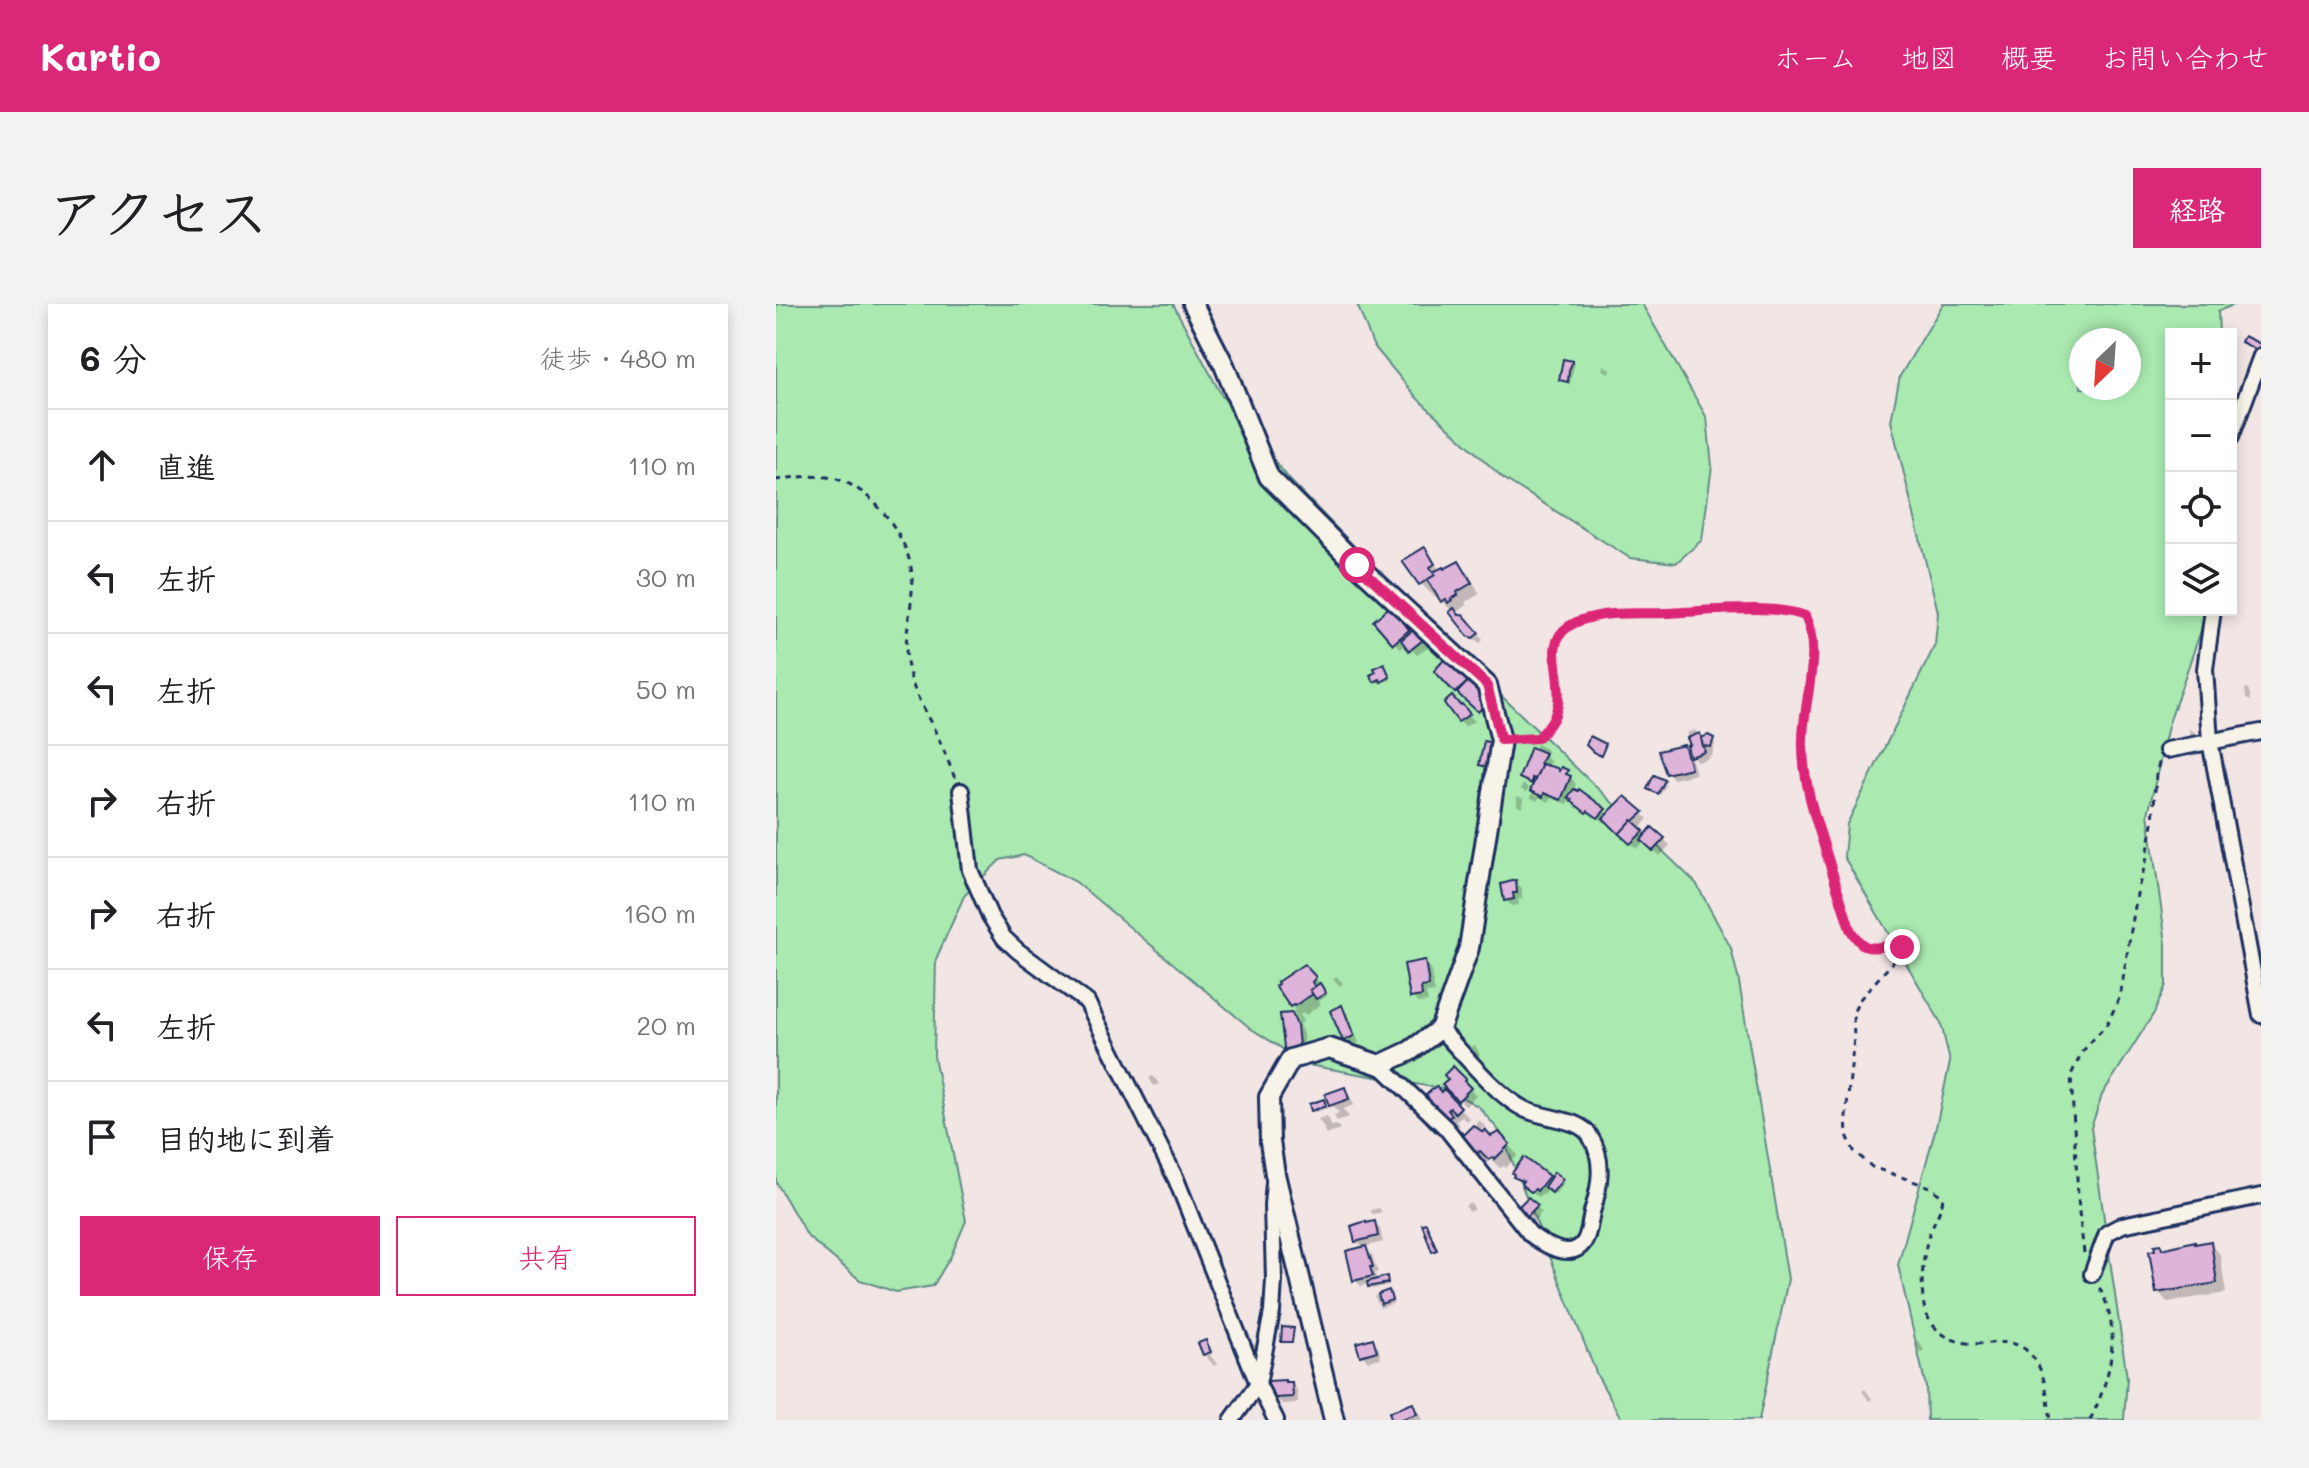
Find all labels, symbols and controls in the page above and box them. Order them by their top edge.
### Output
text: Kartio [40,31,161,81]
text: ホーム [1774,39,1857,75]
text: 地図 [1901,39,1957,75]
text: 概要 [2001,39,2057,75]
text: お問い合わせ [2101,39,2269,75]
button: 経路 [2133,168,2261,248]
text: アクセス [48,174,269,247]
north arrow [2069,328,2141,400]
map controls [2165,328,2237,616]
button: + [2165,328,2237,400]
text: 6 分 [80,335,147,380]
text: 徒歩 · 480 m [540,341,696,375]
button: − [2165,400,2237,472]
icon: ahead [80,443,124,487]
text: 直進 [156,446,216,486]
text: 110 m [628,448,696,482]
button: locate [2165,472,2237,544]
button: layers [2165,544,2237,616]
route start [1339,547,1375,583]
icon: left [80,555,124,599]
text: 左折 [156,558,216,598]
text: 30 m [636,560,696,594]
icon: left [80,667,124,711]
text: 左折 [156,670,216,710]
text: 50 m [636,672,696,706]
icon: right [80,779,124,823]
text: 右折 [156,782,216,822]
text: 110 m [628,784,696,818]
icon: right [80,891,124,935]
text: 右折 [156,894,216,934]
text: 160 m [624,896,696,930]
route end [1884,929,1920,965]
icon: left [80,1003,124,1047]
text: 左折 [156,1006,216,1046]
text: 20 m [636,1008,696,1042]
icon: arrive [80,1115,124,1159]
text: 目的地に到着 [156,1118,336,1158]
button: 保存 [80,1216,380,1296]
button: 共有 [396,1216,696,1296]

